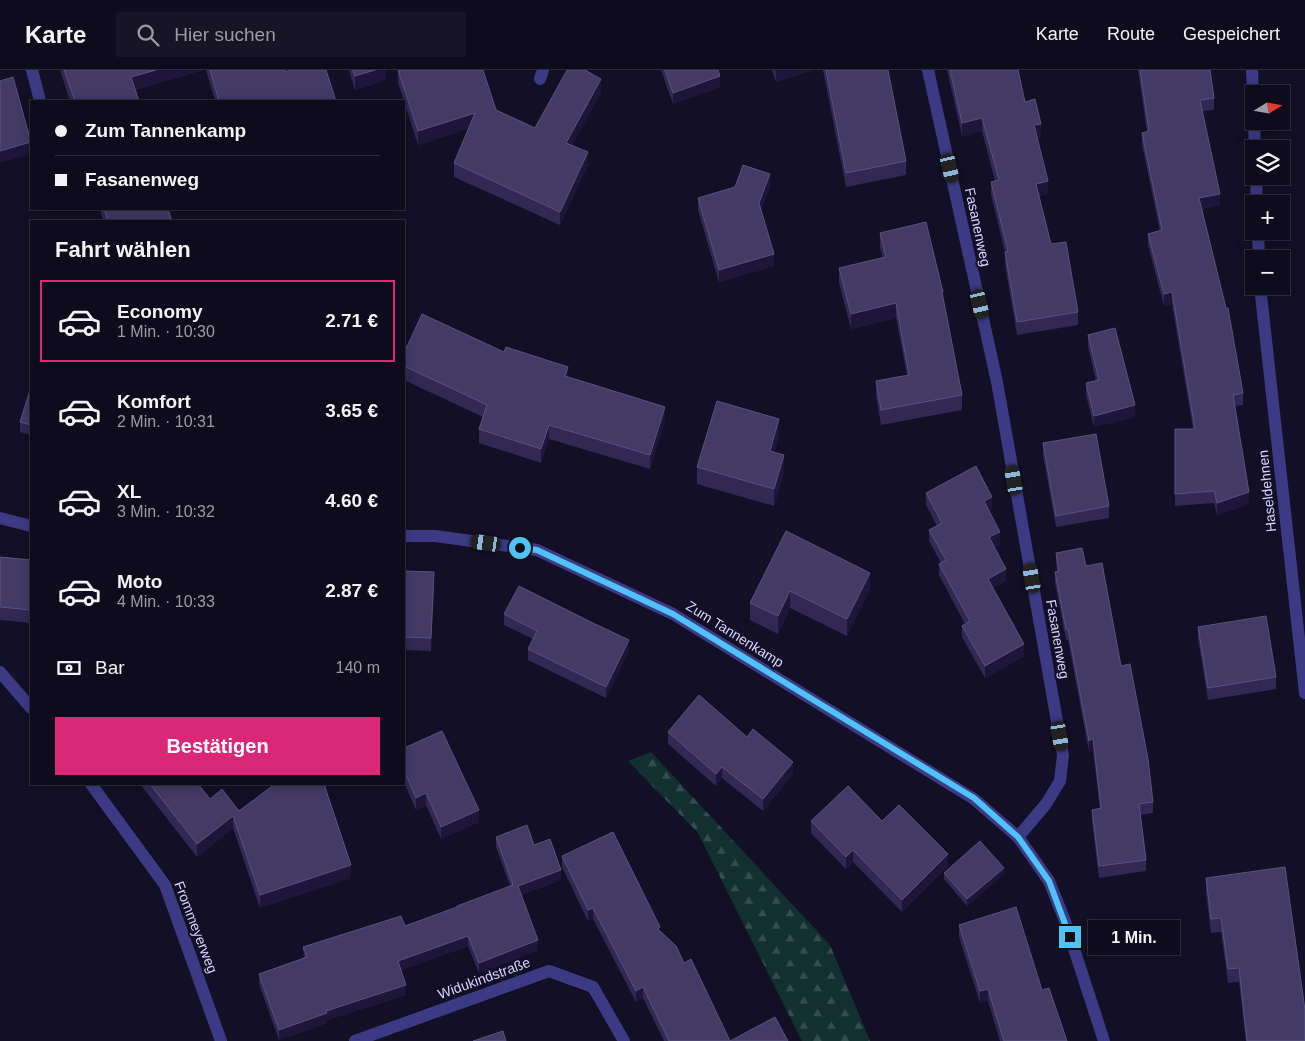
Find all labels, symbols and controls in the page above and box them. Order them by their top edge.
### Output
search box [116,12,466,57]
text: Karte [25,21,86,48]
icon: search [134,21,162,49]
text: Hier suchen [174,24,276,45]
text: Karte [1036,24,1079,44]
text: Route [1107,24,1155,44]
text: Gespeichert [1183,24,1280,44]
north arrow [1245,85,1290,130]
map controls [1245,85,1290,295]
text: Zum Tannenkamp [85,120,246,141]
button: layers [1245,140,1290,185]
car [939,152,960,184]
text: Fasanenweg [85,169,199,190]
street label: Fasanenweg [962,186,994,268]
button: + [1245,195,1290,240]
text: Fahrt wählen [55,237,191,262]
button: − [1245,250,1290,295]
car [969,288,990,320]
icon: car [57,299,102,344]
text: Economy [117,301,203,322]
text: 2.71 € [325,310,378,331]
text: 1 Min. · 10:30 [117,323,215,340]
icon: car [57,389,102,434]
text: Komfort [117,391,191,412]
text: 3.65 € [325,400,378,421]
text: 2 Min. · 10:31 [117,413,215,430]
street label: Haseldehnen [1255,449,1279,533]
car [1004,464,1023,496]
icon: car [57,479,102,524]
text: XL [117,481,141,502]
text: 4.60 € [325,490,378,511]
text: 3 Min. · 10:32 [117,503,215,520]
car [470,533,501,553]
route start [509,537,531,559]
car [1022,562,1041,594]
icon: car [57,569,102,614]
text: Moto [117,571,162,592]
text: 2.87 € [325,580,378,601]
text: 4 Min. · 10:33 [117,593,215,610]
street label: Zum Tannenkamp [683,598,787,671]
street label: Fasanenweg [1043,598,1073,680]
icon: cash [55,654,83,682]
text: Bar [95,657,125,678]
text: 140 m [336,659,380,676]
button: Bestätigen [55,717,380,775]
car [1050,720,1069,752]
street label: Frommeyerweg [171,879,221,975]
callout: 1 Min. [1088,920,1180,954]
route end [1059,926,1081,948]
text: 1 Min. [1111,929,1157,946]
street label: Widukindstraße [436,954,533,1002]

